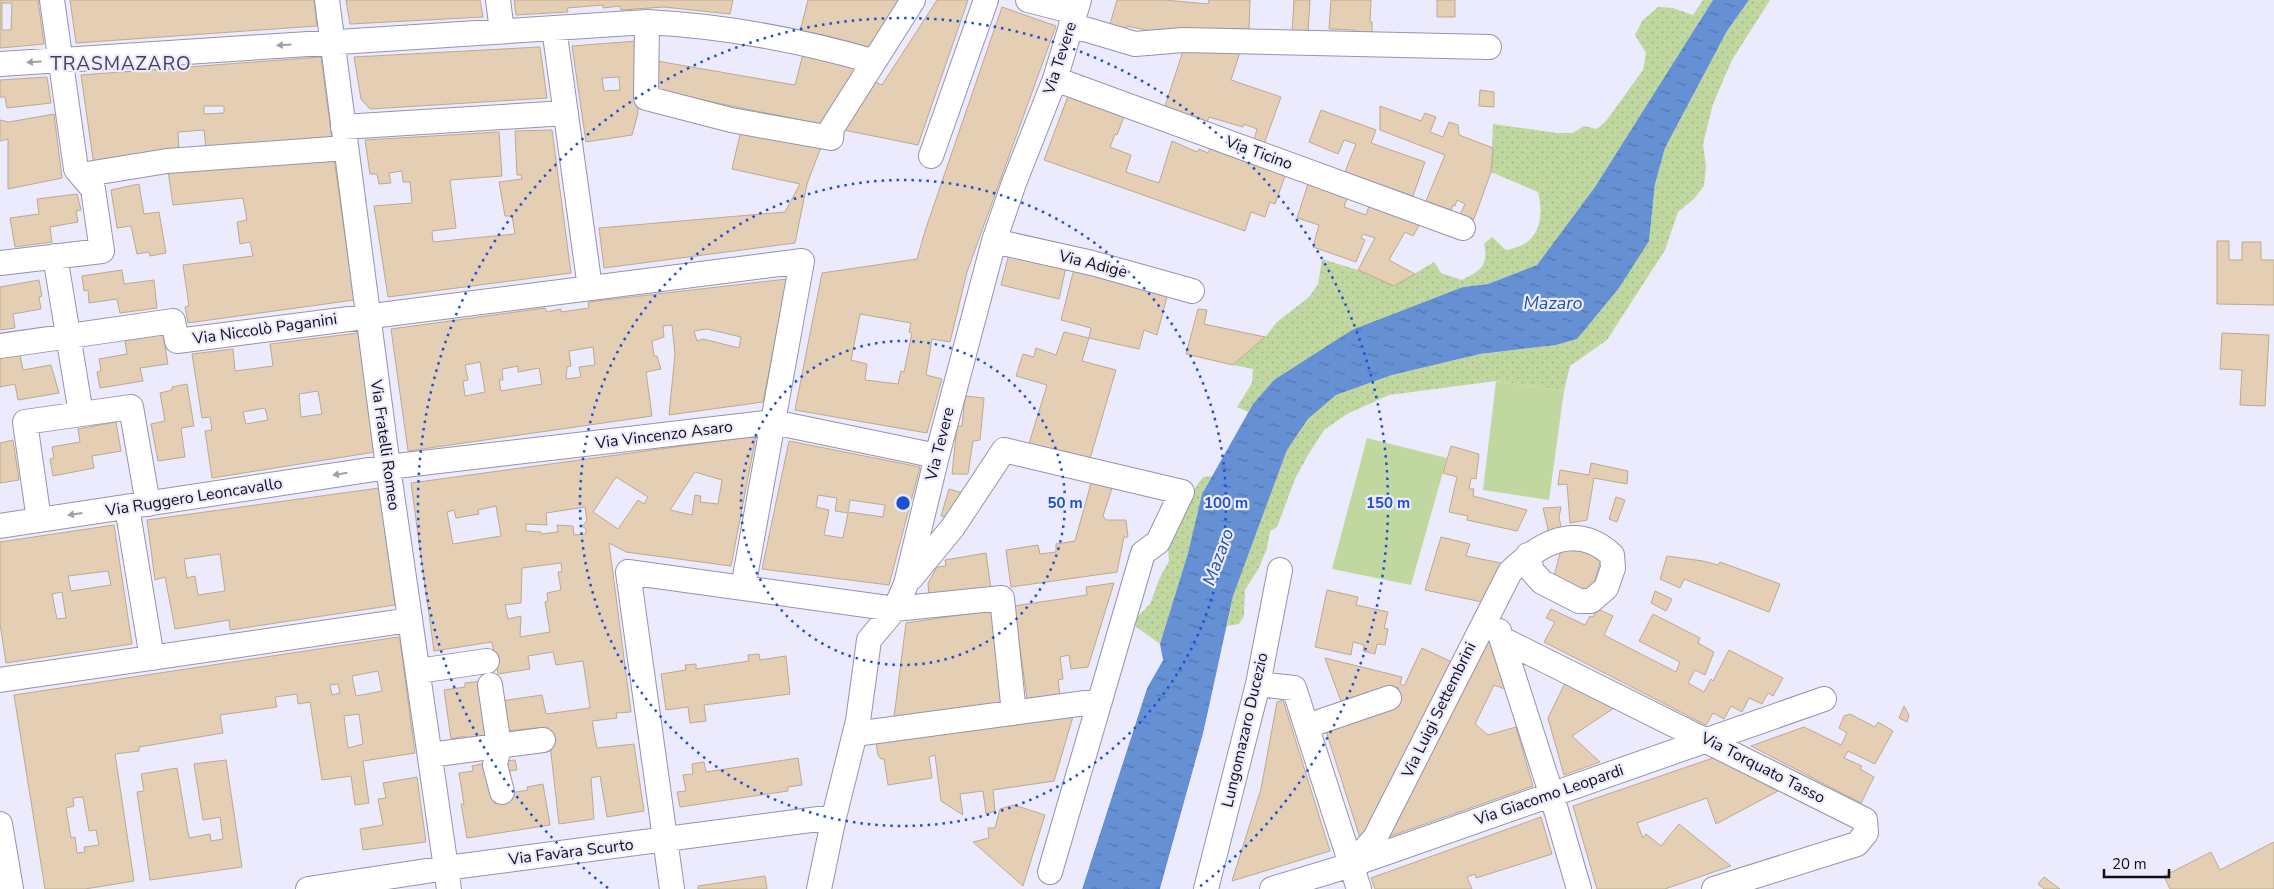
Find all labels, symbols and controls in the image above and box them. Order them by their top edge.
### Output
street label: Via Tevere [1038,19,1082,98]
one-way arrow [275,42,291,50]
district label: TRASMAZARO [50,51,192,77]
one-way arrow [26,58,42,66]
street label: Via Ticino [1222,130,1296,175]
street label: Via Adige [1055,245,1130,283]
water label: Mazaro [1523,291,1583,315]
street label: Via Niccolò Paganini [190,308,339,350]
street label: Via Fratelli Romeo [365,377,405,512]
street label: Via Tevere [920,405,960,484]
street label: Via Vincenzo Asaro [593,416,734,454]
one-way arrow [332,471,348,479]
street label: Via Ruggero Leoncavallo [103,472,284,522]
text: 50 m [1047,493,1083,513]
text: 100 m [1204,493,1248,513]
text: 150 m [1366,493,1410,513]
centre of rings [894,494,912,512]
one-way arrow [67,511,83,519]
water label: Mazaro [1197,525,1239,589]
street label: Via Luigi Settembrini [1396,638,1481,783]
street label: Lungomazaro Ducezio [1217,650,1274,809]
street label: Via Torquato Tasso [1696,727,1829,809]
street label: Via Giacomo Leopardi [1470,759,1627,831]
street label: Via Favara Scurto [506,833,635,871]
scale bar [2104,846,2169,878]
text: 20 m [2112,854,2147,874]

